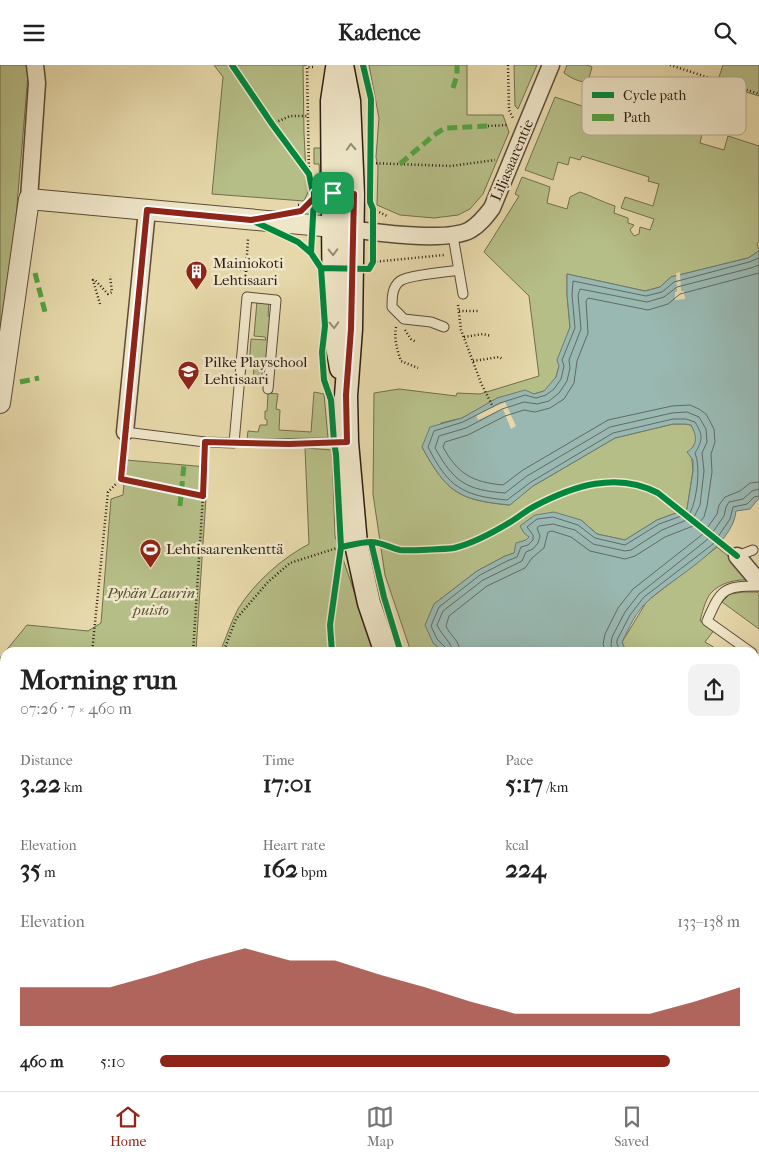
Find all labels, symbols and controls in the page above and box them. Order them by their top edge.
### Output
icon: menu [20,19,48,47]
icon: search [711,19,739,47]
text: Kadence [338,20,421,46]
legend [582,77,746,135]
text: Cycle path [623,87,687,104]
text: Path [623,109,651,126]
street label: Liljasaarentie [487,116,538,204]
one-way arrow [346,143,357,151]
pin [312,172,354,214]
icon: arrive [319,179,347,207]
one-way arrow [328,248,338,256]
place label: Mainiokoti Lehtisaari [213,254,284,289]
building icon: Mainiokoti Lehtisaari [185,260,209,291]
one-way arrow [328,321,339,329]
place label: Pilke Playschool Lehtisaari [204,353,307,388]
school or university icon: Pilke Playschool Lehtisaari [176,359,200,390]
sports icon: Lehtisaarenkenttä [138,537,162,568]
place label: Lehtisaarenkenttä [166,540,285,558]
park label: Pyhän Laurin puisto [106,584,195,619]
text: Morning run [20,663,177,696]
button: share [688,664,740,716]
text: 07:26 · 7 × 460 m [20,699,132,718]
text: Distance [20,752,73,769]
text: Time [263,752,294,769]
text: Pace [505,752,533,769]
text: 3.22 [20,769,61,798]
text: 17:01 [263,769,312,798]
text: 5:17 [505,769,543,798]
text: km [61,779,83,796]
text: /km [543,779,568,796]
text: Elevation [20,837,77,854]
text: Heart rate [263,837,325,854]
text: kcal [505,837,529,854]
text: 35 [20,854,41,883]
text: 162 [263,854,298,883]
text: 224 [505,854,546,883]
text: m [41,864,56,881]
text: bpm [298,864,327,881]
text: Elevation [20,912,85,931]
text: 133–138 m [677,912,740,931]
text: 460 m [20,1052,64,1071]
text: 5:10 [100,1052,125,1071]
tab: Home [110,1103,146,1150]
tab: Map [366,1103,394,1150]
tab: Saved [614,1103,649,1150]

